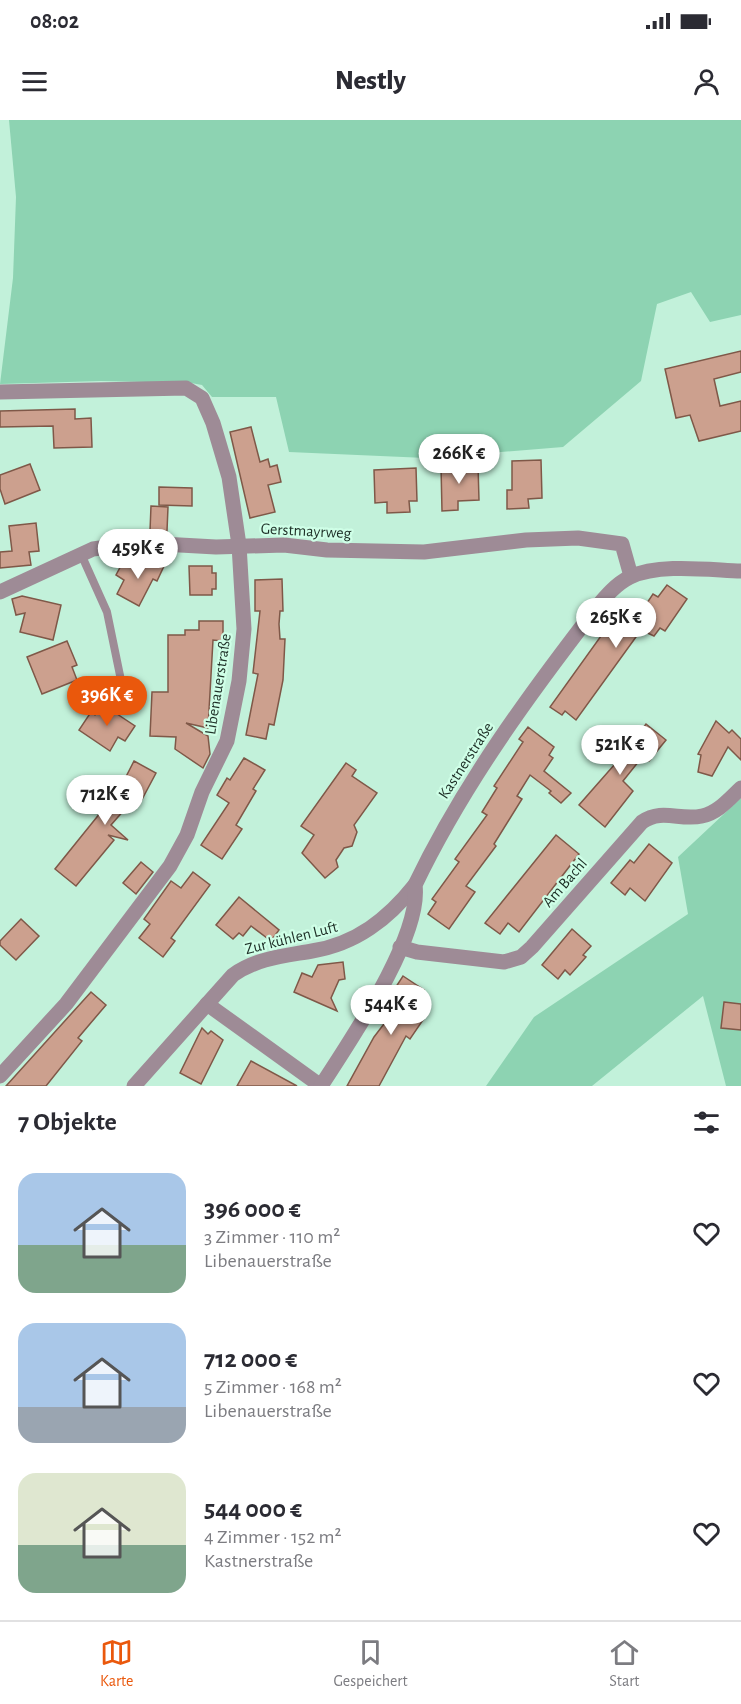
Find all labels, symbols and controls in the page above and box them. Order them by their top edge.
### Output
text: 08:02 [30,10,79,32]
icon: menu [18,65,51,98]
icon: person [690,65,723,98]
text: Nestly [335,67,406,94]
pin: 266K € [410,434,508,485]
text: 266K € [433,443,485,463]
street label: Gerstmayrweg [260,521,352,542]
pin: 459K € [89,529,187,580]
text: 459K € [112,538,164,558]
pin: 265K € [567,598,665,649]
text: 265K € [590,607,642,627]
street label: Libenauerstraße [202,632,234,736]
pin: 396K € [58,676,156,727]
text: 396K € [81,685,133,705]
street label: Kastnerstraße [435,720,496,802]
pin: 521K € [571,725,669,776]
text: 521K € [595,734,645,754]
pin: 712K € [56,775,154,826]
text: 712K € [80,784,130,804]
street label: Am Bachl [539,855,590,910]
street label: Zur kühlen Luft [243,919,339,957]
pin: 544K € [342,985,440,1036]
text: 544K € [365,994,417,1014]
icon: filters [690,1106,723,1139]
text: 7 Objekte [18,1109,117,1135]
text: 396 000 € [204,1196,301,1222]
icon: home [66,1197,138,1269]
icon: heart [690,1217,723,1250]
text: 3 Zimmer · 110 m² [204,1227,340,1247]
text: Libenauerstraße [204,1251,332,1271]
text: 712 000 € [204,1346,297,1372]
icon: home [66,1347,138,1419]
icon: heart [690,1367,723,1400]
text: 5 Zimmer · 168 m² [204,1377,342,1397]
text: Libenauerstraße [204,1401,332,1421]
text: 544 000 € [204,1496,302,1522]
icon: home [66,1497,138,1569]
icon: heart [690,1517,723,1550]
text: 4 Zimmer · 152 m² [204,1527,342,1547]
text: Kastnerstraße [204,1551,313,1571]
tab: Karte [100,1636,133,1691]
tab: Gespeichert [334,1636,408,1691]
tab: Start [608,1636,641,1691]

